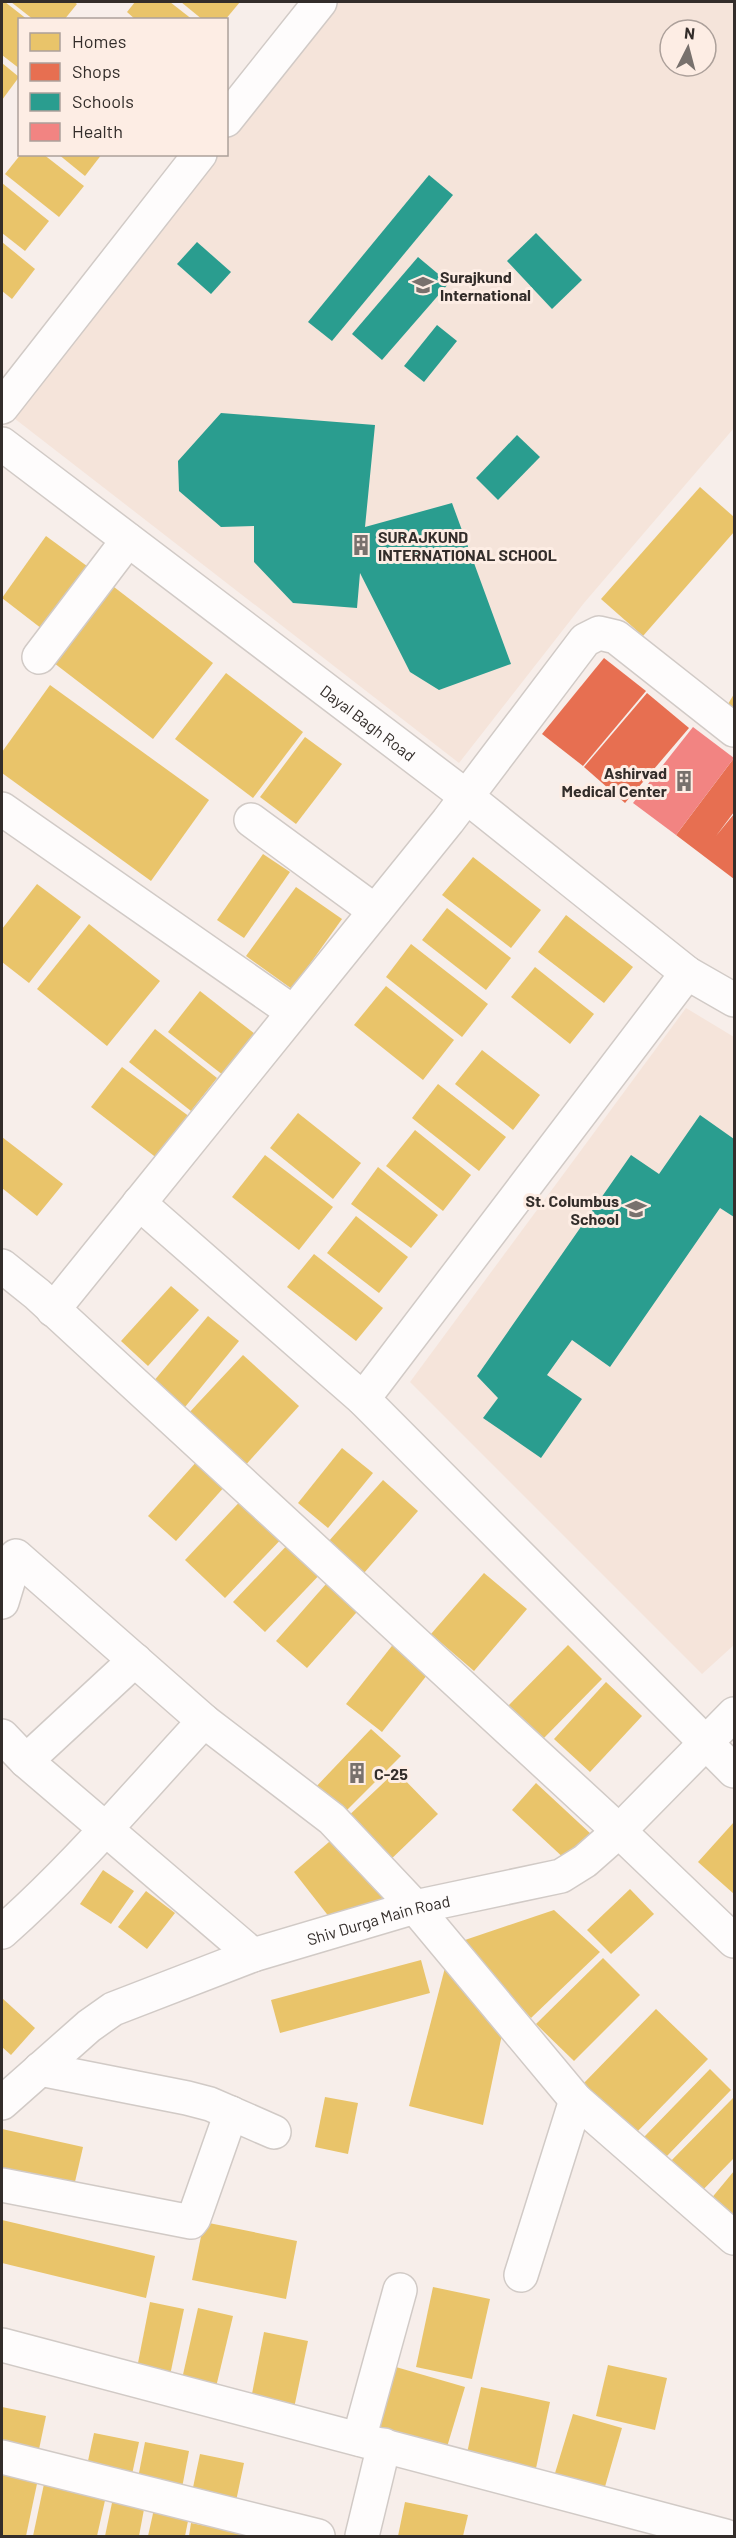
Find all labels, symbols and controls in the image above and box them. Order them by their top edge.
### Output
legend [18,18,228,156]
north arrow [658,18,718,78]
text: N [683,23,696,43]
text: Homes [72,30,126,52]
text: Shops [72,60,121,82]
text: Schools [72,90,134,112]
text: Health [72,120,123,142]
place label: Surajkund International [440,267,531,304]
school or university icon: Surajkund International [411,273,435,297]
place label: SURAJKUND INTERNATIONAL SCHOOL [378,527,557,564]
building icon: SURAJKUND INTERNATIONAL SCHOOL [349,533,373,557]
street label: Dayal Bagh Road [317,680,420,764]
place label: Ashirvad Medical Center [562,763,667,800]
building icon: Ashirvad Medical Center [672,769,696,793]
place label: St. Columbus School [525,1191,619,1228]
school or university icon: St. Columbus School [624,1197,648,1221]
building icon: C-25 [345,1761,369,1785]
place label: C-25 [374,1764,408,1783]
street label: Shiv Durga Main Road [304,1890,451,1948]

